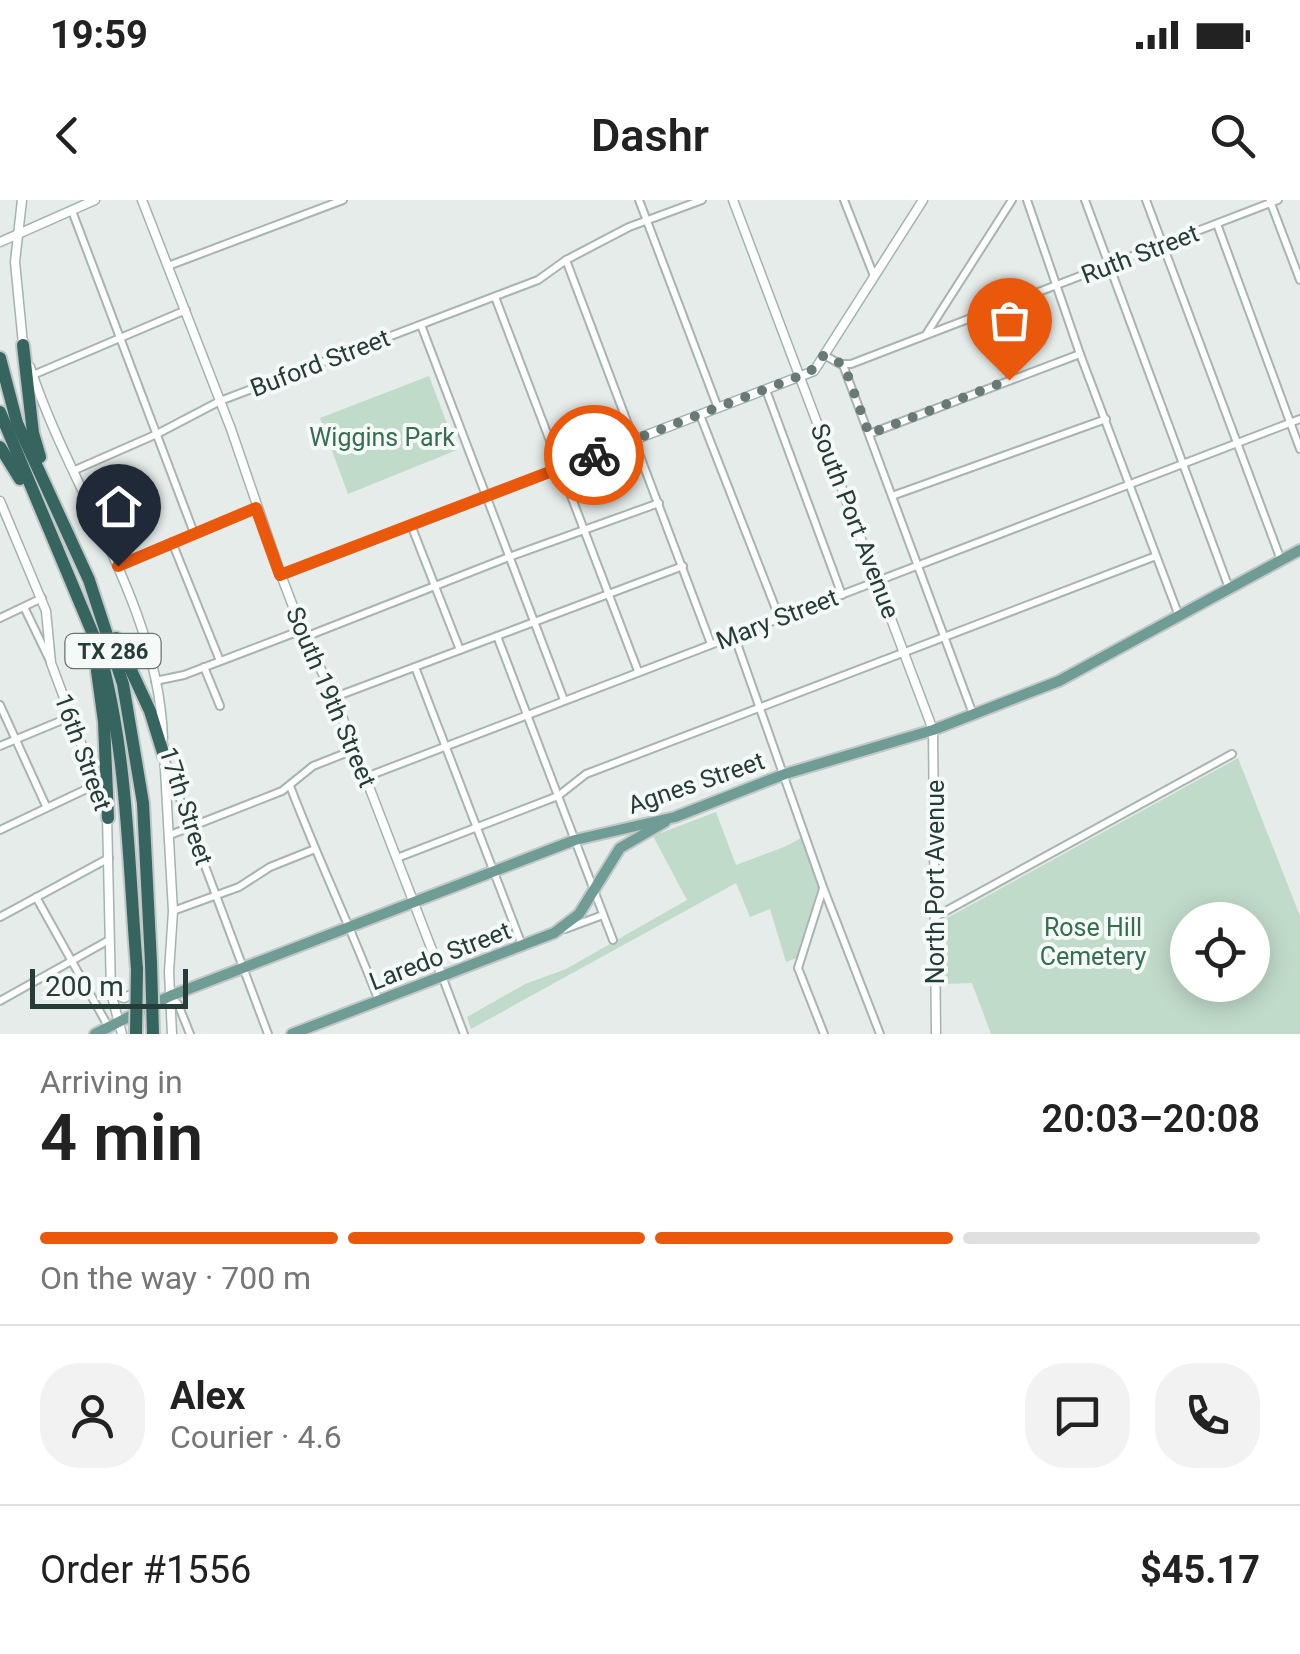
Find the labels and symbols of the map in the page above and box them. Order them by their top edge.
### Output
street label: Ruth Street [1077,218,1203,290]
pin [967,278,1052,381]
street label: Buford Street [246,323,394,403]
courier [544,405,644,505]
street label: South Port Avenue [805,420,905,622]
park label: Wiggins Park [309,423,455,452]
pin [76,464,161,567]
street label: Mary Street [712,583,842,655]
street label: South 19th Street [280,602,382,792]
road number: TX 286 [66,634,160,668]
street label: 16th Street [48,690,118,814]
street label: 17th Street [153,743,219,869]
street label: Agnes Street [624,746,768,820]
street label: North Port Avenue [921,780,950,984]
park label: Rose Hill Cemetery [1040,913,1147,971]
street label: Laredo Street [365,916,515,996]
scale bar [30,964,188,1008]

